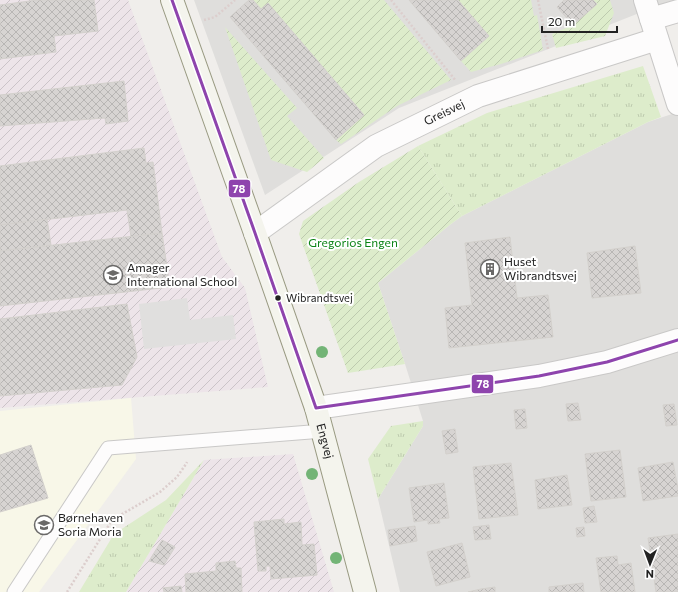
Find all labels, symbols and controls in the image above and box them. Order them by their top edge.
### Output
scale bar [542,8,617,34]
text: 20 m [548,14,575,28]
street label: Greisvej [421,96,466,128]
line badge: 78 [228,179,251,198]
text: 78 [233,182,246,195]
park label: Gregorios Engen [308,235,398,249]
place label: Huset Wibrandtsvej [504,254,577,282]
building icon: Huset Wibrandtsvej [479,258,501,280]
place label: Amager International School [127,260,237,288]
school or university icon: Amager International School [102,264,124,286]
place label: Wibrandtsvej [286,291,353,304]
marker: Wibrandtsvej [273,293,283,303]
line badge: 78 [471,374,494,394]
text: 78 [477,377,490,390]
street label: Engvej [314,422,337,460]
place label: Børnehaven Soria Moria [58,510,123,538]
school or university icon: Børnehaven Soria Moria [33,514,55,536]
north arrow [630,544,670,584]
text: N [646,568,654,581]

